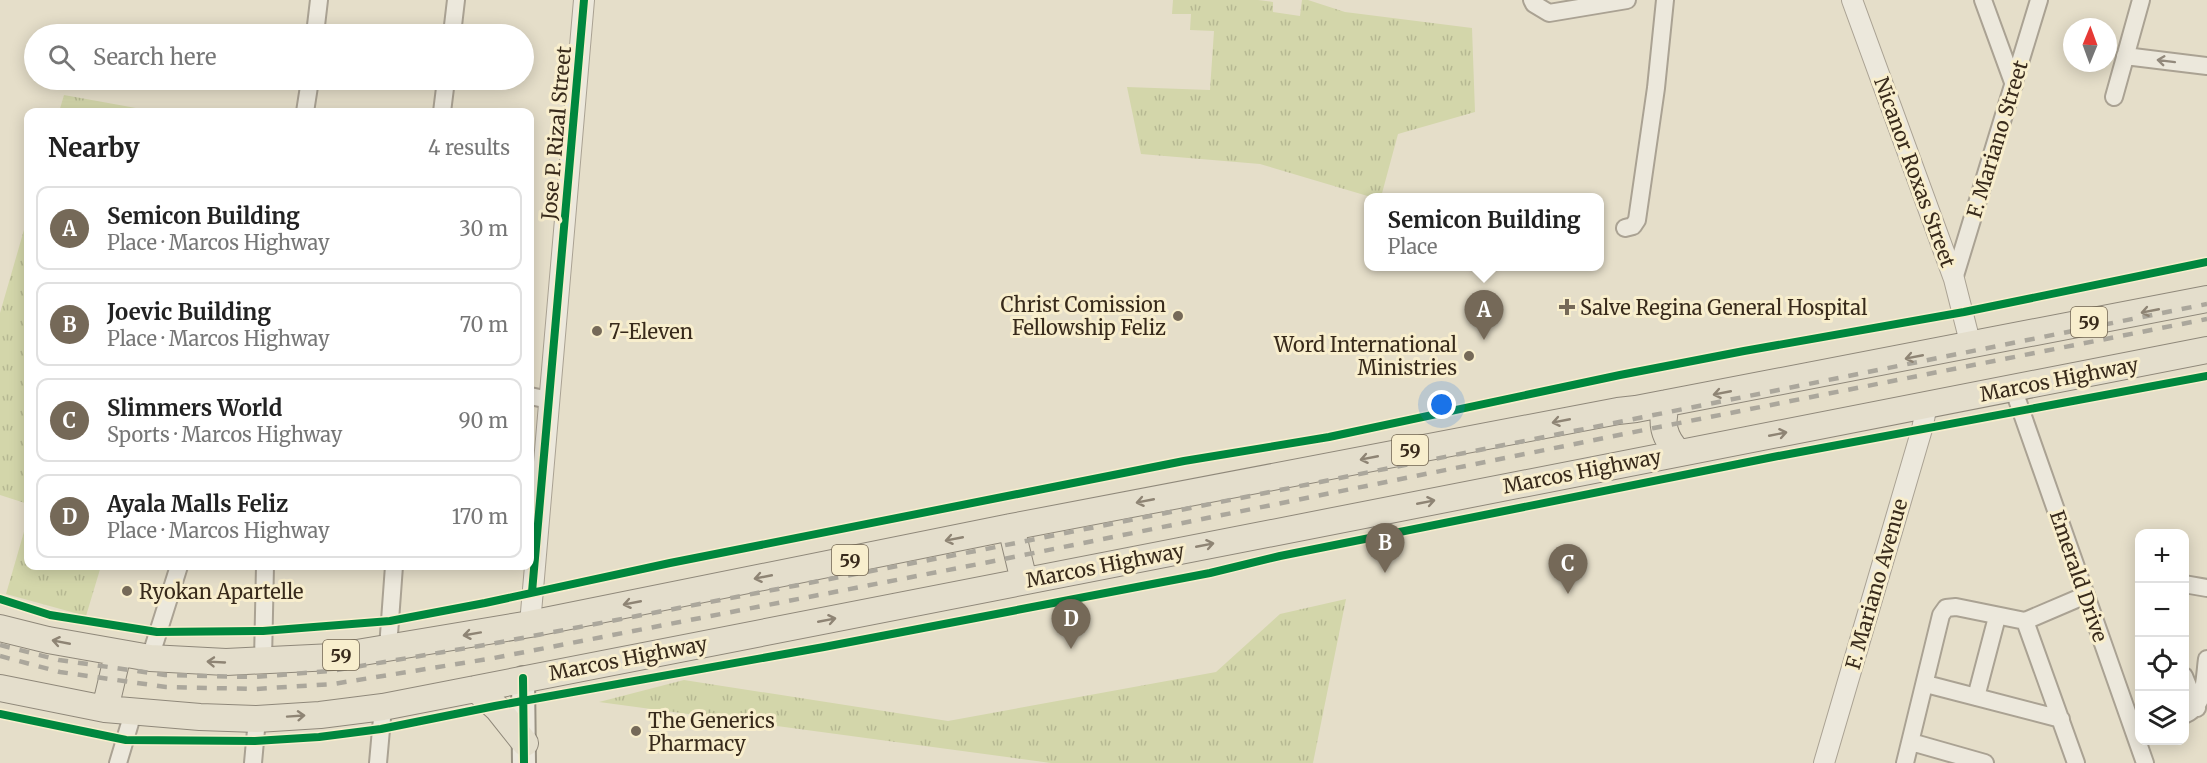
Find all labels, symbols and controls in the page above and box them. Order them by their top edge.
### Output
north arrow [2063,18,2117,72]
search box [24,24,534,90]
icon: search [45,41,78,74]
text: Search here [93,43,216,71]
street label: Jose P. Rizal Street [536,45,576,222]
one-way arrow [2157,56,2177,67]
street label: F. Mariano Street [1961,57,2033,221]
street label: Nicanor Roxas Street [1869,73,1961,271]
text: Nearby [48,131,140,164]
text: 4 results [428,135,510,160]
popup [1364,193,1604,271]
text: Semicon Building [107,202,300,230]
text: Semicon Building [1388,206,1580,234]
text: A [62,216,77,241]
text: 30 m [459,216,508,241]
text: Place · Marcos Highway [107,230,330,255]
text: Place [1388,234,1438,259]
pin: A [1464,290,1504,340]
place label: Christ Comission Fellowship Feliz [1001,292,1166,340]
place label: Salve Regina General Hospital [1580,295,1867,320]
text: Joevic Building [107,298,271,326]
marker: Salve Regina General Hospital [1558,298,1576,316]
one-way arrow [2140,305,2159,317]
road number: 59 [2071,307,2107,337]
marker: Christ Comission Fellowship Feliz [1171,309,1185,323]
text: B [63,312,76,337]
text: 70 m [460,312,508,337]
place label: 7-Eleven [609,319,693,344]
marker: 7-Eleven [590,324,604,338]
text: Place · Marcos Highway [107,326,330,351]
place label: Word International Ministries [1273,332,1457,380]
marker: Word International Ministries [1462,349,1476,363]
street label: Marcos Highway [1978,351,2141,407]
one-way arrow [1905,352,1924,363]
one-way arrow [1713,388,1733,399]
your location [1427,390,1456,419]
text: Slimmers World [107,394,282,422]
text: C [63,408,76,433]
text: 90 m [458,408,508,433]
one-way arrow [1552,416,1571,427]
text: Sports · Marcos Highway [107,422,342,447]
one-way arrow [1768,428,1787,439]
road number: 59 [1392,435,1428,465]
street label: Marcos Highway [1501,443,1664,499]
one-way arrow [1360,453,1380,464]
text: Ayala Malls Feliz [107,490,288,518]
one-way arrow [1136,496,1155,507]
one-way arrow [1416,496,1435,507]
street label: F. Mariano Avenue [1840,496,1912,672]
text: D [62,504,77,529]
text: 170 m [452,504,508,529]
street label: Emerald Drive [2045,507,2113,645]
text: Place · Marcos Highway [107,518,330,543]
pin: B [1366,524,1404,573]
map controls [2135,529,2189,745]
button: + [2135,529,2189,583]
one-way arrow [944,534,964,545]
street label: Marcos Highway [1024,537,1187,593]
one-way arrow [1195,539,1214,550]
pin: C [1548,544,1588,594]
road number: 59 [832,545,868,575]
one-way arrow [753,572,773,583]
place label: Ryokan Apartelle [139,579,304,604]
button: − [2135,583,2189,637]
marker: Ryokan Apartelle [120,584,134,598]
one-way arrow [622,598,642,609]
pin: D [1052,600,1090,649]
one-way arrow [817,614,837,625]
one-way arrow [463,629,483,640]
street label: Marcos Highway [547,630,710,686]
one-way arrow [51,636,71,647]
button: locate [2135,637,2189,691]
road number: 59 [323,640,359,670]
one-way arrow [207,656,227,667]
button: layers [2135,691,2189,745]
place label: The Generics Pharmacy [648,708,775,756]
one-way arrow [286,711,306,722]
marker: The Generics Pharmacy [629,724,643,738]

